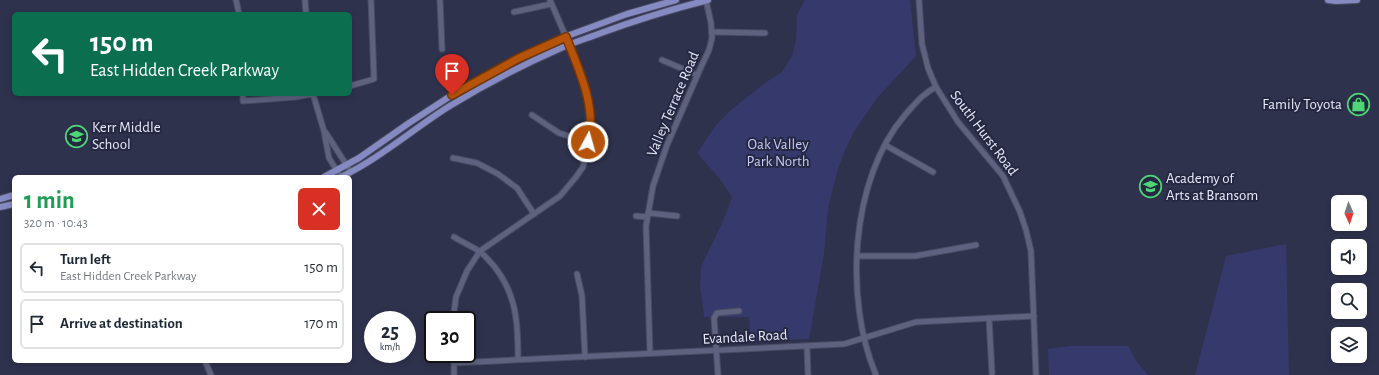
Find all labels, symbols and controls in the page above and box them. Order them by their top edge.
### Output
icon: left [24,28,76,80]
text: 150 m [90,29,154,57]
street label: Valley Terrace Road [644,49,702,159]
pin [435,54,469,95]
icon: arrive [441,60,463,82]
text: East Hidden Creek Parkway [90,62,279,80]
street label: South Hurst Road [947,88,1021,178]
shop icon: Family Toyota [1345,91,1371,117]
place label: Family Toyota [1262,97,1342,112]
place label: Kerr Middle School [92,120,161,152]
position arrow [567,121,609,163]
school or university icon: Kerr Middle School [63,123,89,149]
park label: Oak Valley Park North [747,137,809,169]
place label: Academy of Arts at Bransom [1166,171,1258,203]
school or university icon: Academy of Arts at Bransom [1137,174,1163,200]
button: close [298,188,340,230]
text: 1 min [24,189,75,213]
north arrow [1331,195,1367,231]
map controls [1331,195,1367,363]
text: 320 m · 10:43 [24,217,88,230]
button: sound [1331,239,1367,275]
text: Turn left [60,252,111,267]
icon: left [26,257,48,279]
text: 150 m [304,260,338,275]
text: East Hidden Creek Parkway [60,270,197,283]
button: search [1331,283,1367,319]
speed limit sign: 30 [424,311,476,363]
icon: arrive [26,313,48,335]
text: Arrive at destination [60,316,183,331]
text: 170 m [304,316,338,331]
text: 25 [381,322,399,342]
street label: Evandale Road [702,327,788,347]
button: layers [1331,327,1367,363]
text: km/h [380,342,400,352]

